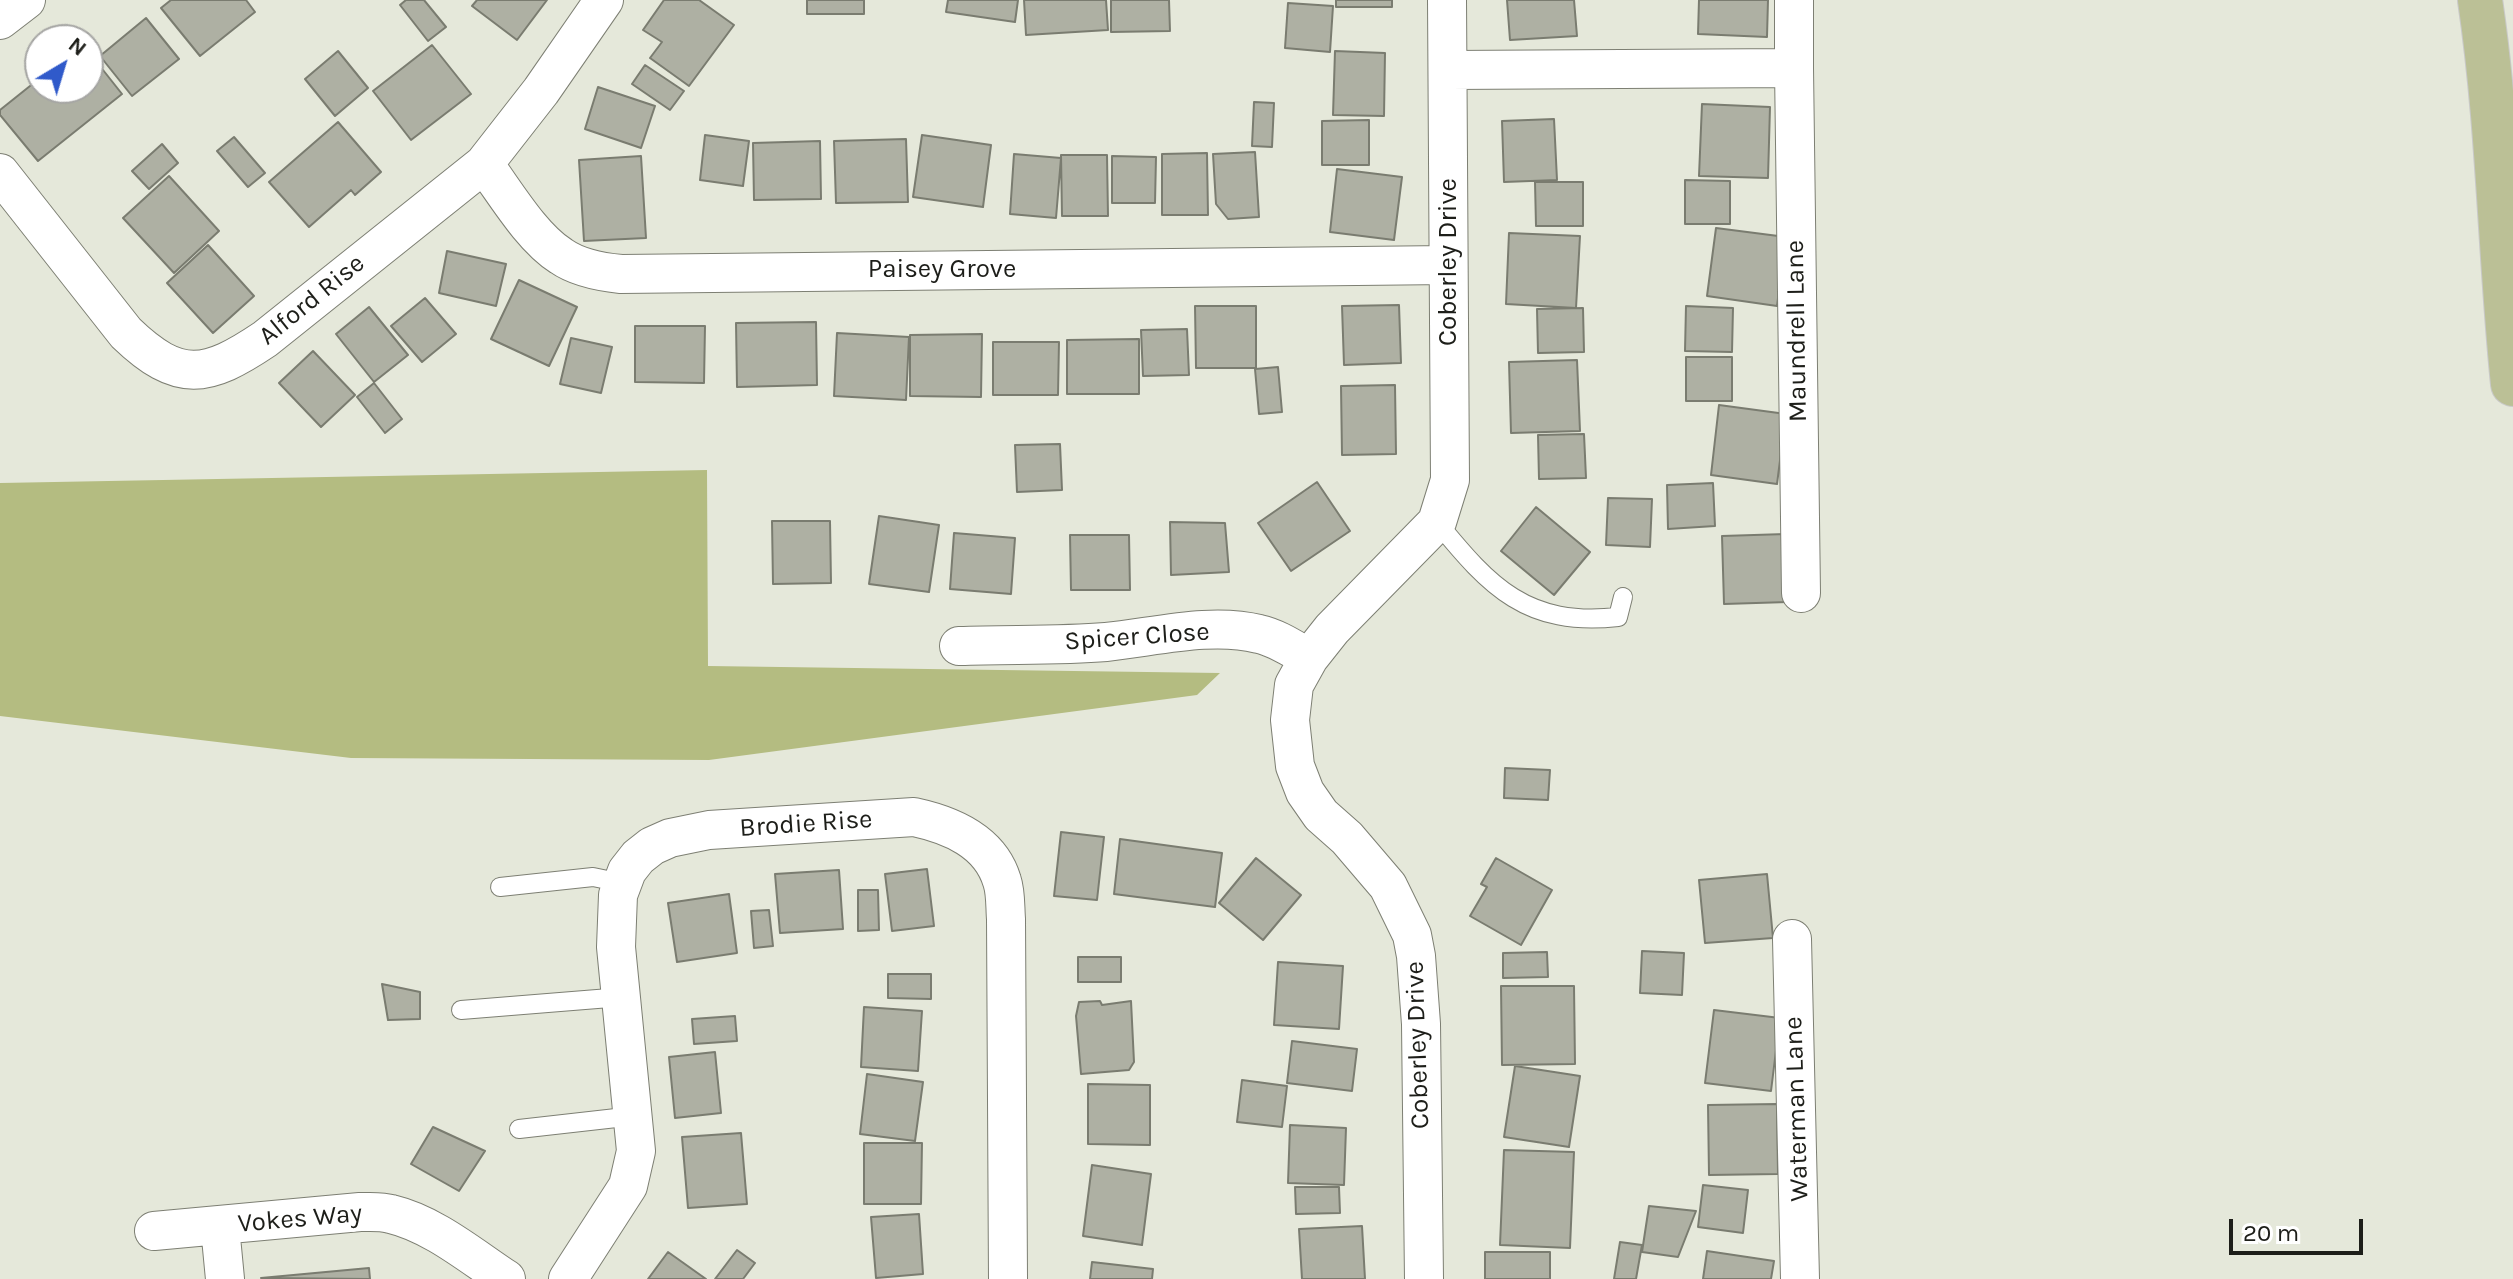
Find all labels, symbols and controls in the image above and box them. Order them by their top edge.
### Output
north arrow [24,24,104,104]
text: N [63,32,92,62]
street label: Coberley Drive [1433,178,1465,346]
street label: Maundrell Lane [1780,240,1814,422]
street label: Alford Rise [253,248,371,352]
street label: Paisey Grove [868,254,1016,286]
street label: Spicer Close [1063,616,1211,658]
street label: Brodie Rise [739,804,873,844]
street label: Coberley Drive [1399,961,1437,1129]
street label: Waterman Lane [1778,1016,1816,1202]
street label: Vokes Way [237,1198,363,1240]
scale bar [2233,1203,2367,1253]
text: 20 m [2243,1219,2299,1247]

